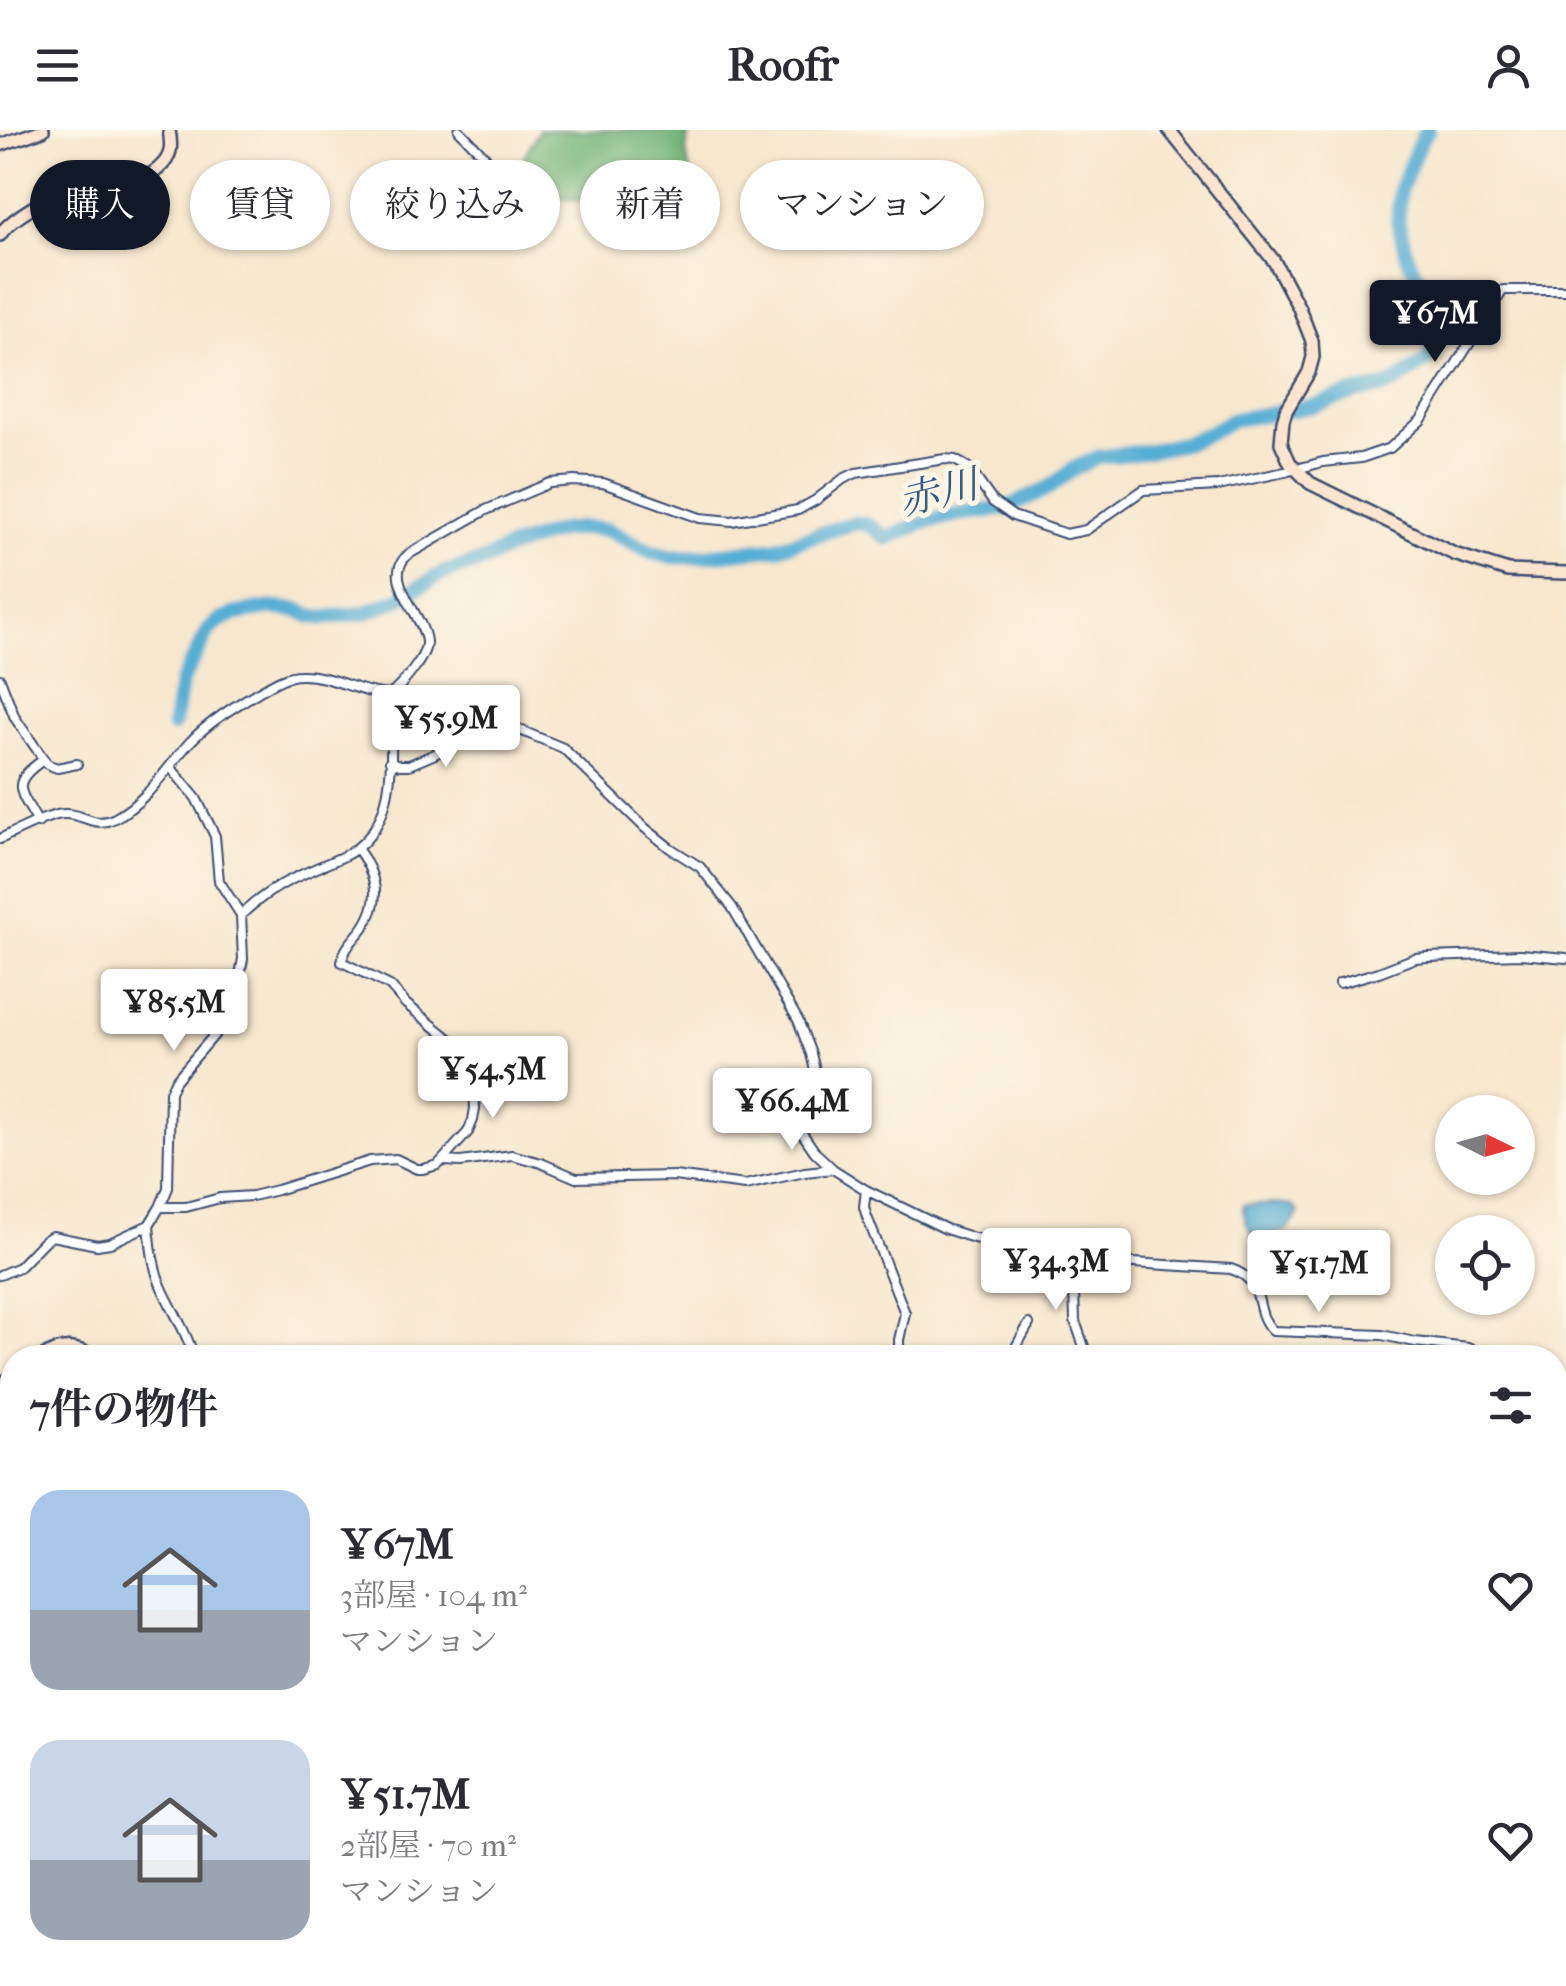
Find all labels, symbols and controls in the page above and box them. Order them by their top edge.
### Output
icon: menu [30,38,85,93]
icon: person [1481,38,1536,93]
text: Roofr [727,39,839,92]
chip: 購入 [30,160,170,250]
chip: 賃貸 [190,160,330,250]
chip: 絞り込み [350,160,560,250]
chip: 新着 [580,160,720,250]
chip: マンション [740,160,984,250]
pin: ¥67M [1376,280,1494,365]
text: ¥67M [1392,294,1478,331]
water label: 赤川 [894,460,986,525]
pin: ¥55.9M [365,685,527,770]
text: ¥55.9M [394,699,498,736]
pin: ¥85.5M [93,969,255,1054]
text: ¥85.5M [123,983,225,1020]
pin: ¥54.5M [412,1036,574,1121]
text: ¥54.5M [440,1050,546,1087]
pin: ¥66.4M [711,1068,873,1153]
text: ¥66.4M [735,1082,849,1119]
north arrow [1435,1095,1535,1195]
map controls [1435,1095,1535,1315]
button: locate [1435,1215,1535,1315]
pin: ¥34.3M [975,1228,1137,1313]
pin: ¥51.7M [1238,1230,1400,1315]
text: ¥34.3M [1003,1242,1109,1279]
text: ¥51.7M [1269,1244,1369,1281]
icon: filters [1483,1378,1538,1433]
text: 7件の物件 [30,1385,218,1434]
text: ¥67M [340,1520,454,1569]
icon: home [110,1530,230,1650]
icon: heart [1483,1563,1538,1618]
text: 3部屋 · 104 m² [340,1577,527,1614]
text: マンション [340,1623,499,1660]
text: ¥51.7M [340,1770,470,1819]
icon: home [110,1780,230,1900]
icon: heart [1483,1813,1538,1868]
text: 2部屋 · 70 m² [340,1827,516,1864]
text: マンション [340,1873,499,1910]

